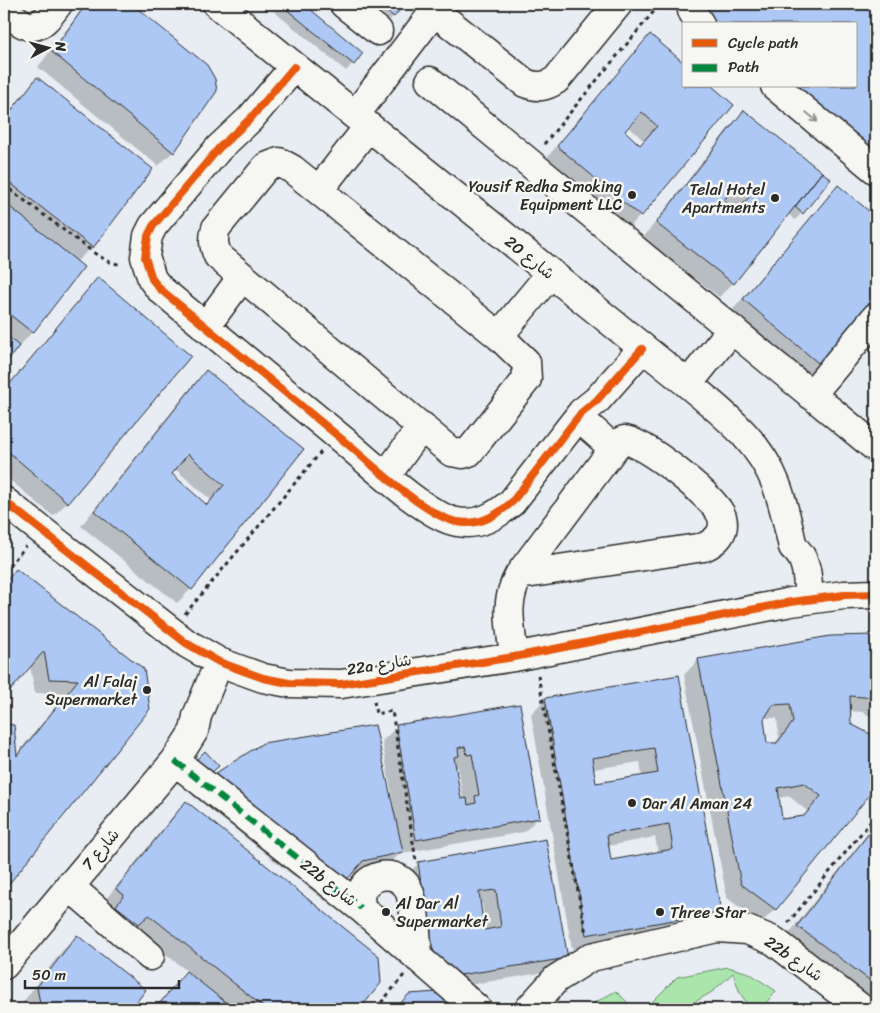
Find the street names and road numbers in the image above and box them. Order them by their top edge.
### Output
street label: شارع 20 [498,228,561,287]
street label: 22a شارع [345,645,414,684]
street label: شارع 7 [74,822,127,877]
street label: 22b شارع [294,851,364,914]
street label: 22b شارع [758,928,829,989]

